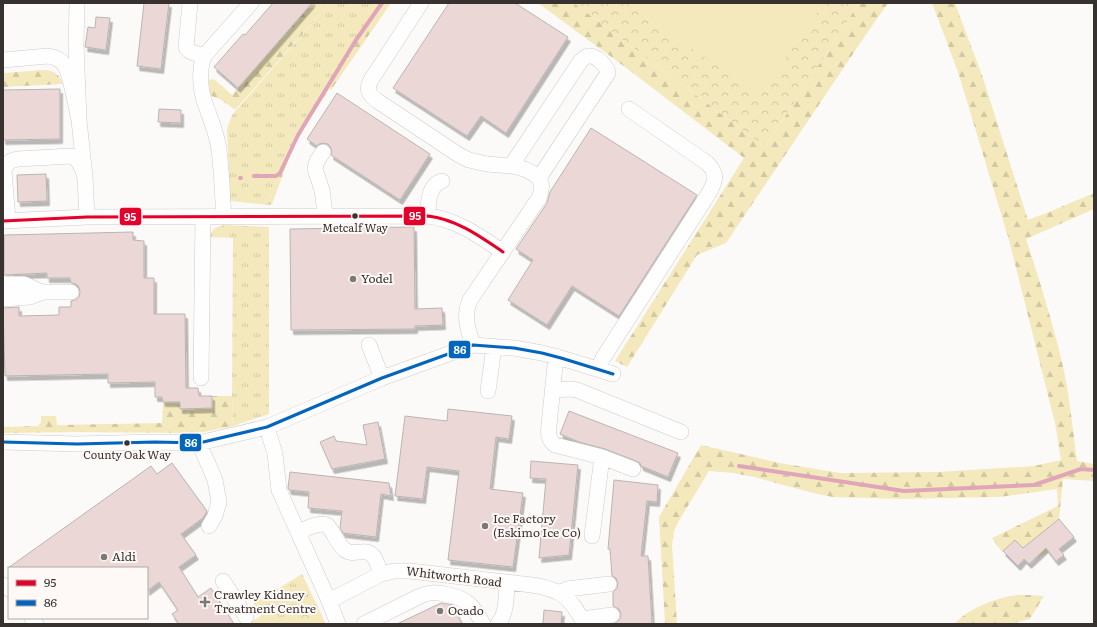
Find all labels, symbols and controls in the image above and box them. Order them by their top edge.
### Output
line badge: 95 [403,206,426,226]
line badge: 95 [119,207,142,226]
text: 95 [409,207,421,223]
text: 95 [124,208,136,224]
marker: Metcalf Way [350,211,360,221]
place label: Metcalf Way [322,219,389,235]
place label: Yodel [361,269,393,287]
marker: Yodel [348,274,358,284]
line badge: 86 [448,340,471,359]
text: 86 [454,341,467,357]
line badge: 86 [179,433,202,452]
text: 86 [185,434,198,450]
marker: County Oak Way [122,438,132,448]
place label: County Oak Way [83,446,171,462]
place label: Ice Factory (Eskimo Ice Co) [493,509,581,541]
marker: Ice Factory (Eskimo Ice Co) [480,521,490,531]
place label: Aldi [112,547,136,565]
marker: Aldi [99,552,109,562]
street label: Whitworth Road [405,561,504,591]
legend [8,567,148,619]
text: 95 [44,573,56,591]
place label: Crawley Kidney Treatment Centre [214,585,316,617]
text: 86 [44,593,58,611]
marker: Crawley Kidney Treatment Centre [199,596,211,608]
place label: Ocado [448,601,484,619]
marker: Ocado [435,606,445,616]

